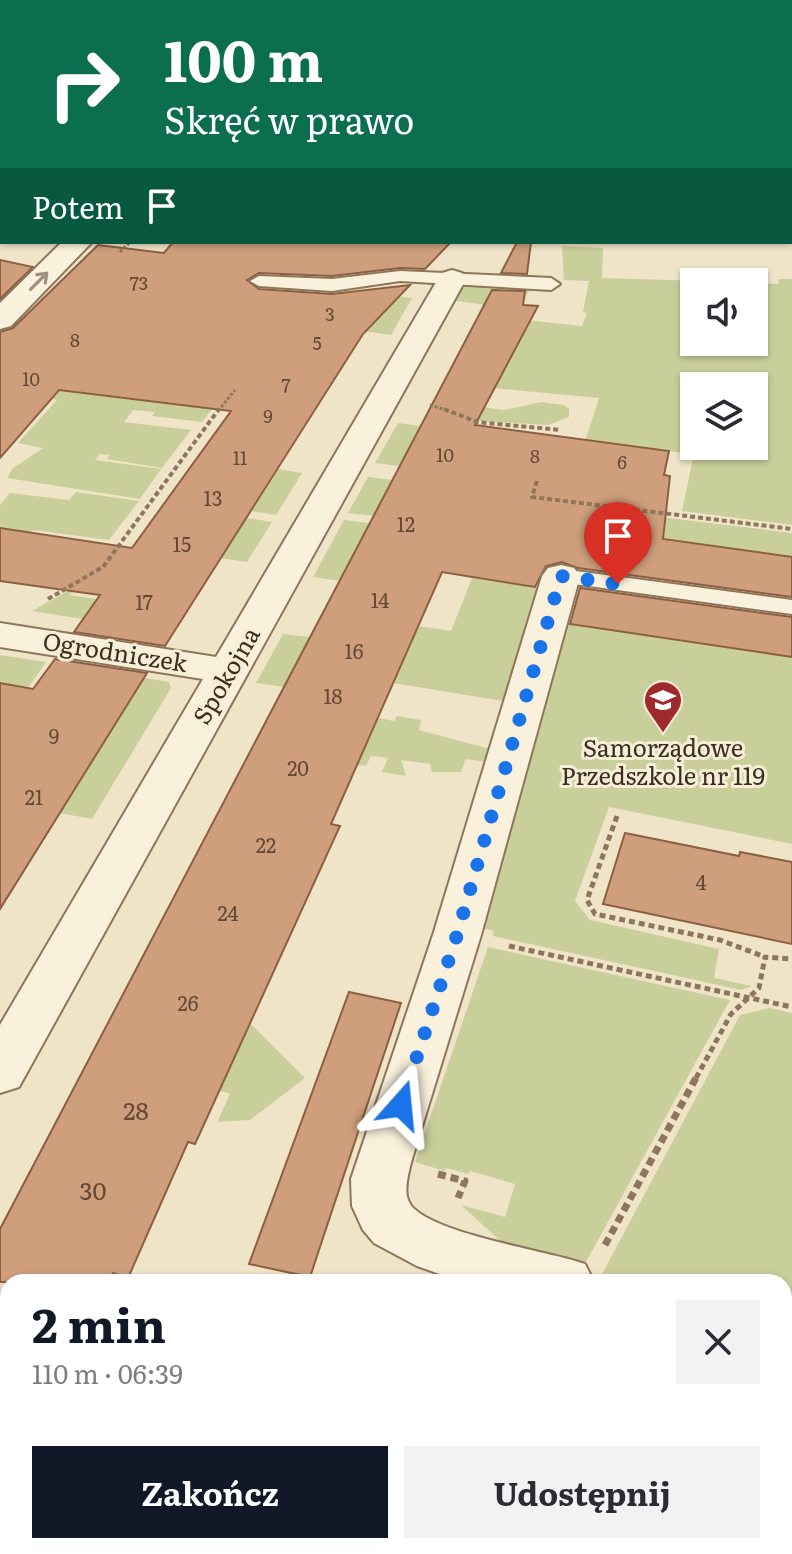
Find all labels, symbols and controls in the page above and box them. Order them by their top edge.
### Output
text: 100 m [164,16,323,99]
icon: right [32,32,136,136]
text: Skręć w prawo [164,92,414,145]
text: Potem [32,184,124,228]
icon: arrive [140,184,184,228]
map controls [680,268,768,460]
button: sound [680,268,768,356]
house number: 73 [130,269,148,296]
one-way arrow [29,272,48,291]
house number: 3 [325,300,335,327]
house number: 8 [70,326,80,353]
house number: 5 [312,329,322,356]
house number: 10 [22,365,40,392]
house number: 7 [281,371,291,398]
button: layers [680,372,768,460]
house number: 9 [263,402,273,429]
house number: 10 [436,441,454,468]
house number: 8 [530,442,540,469]
house number: 11 [233,444,247,471]
house number: 6 [617,448,627,475]
house number: 13 [204,482,222,512]
pin [584,502,652,584]
house number: 12 [397,508,415,538]
icon: arrive [596,514,640,558]
house number: 15 [173,528,191,558]
house number: 14 [371,584,389,614]
house number: 17 [135,586,153,616]
street label: Spokojna [183,619,267,730]
street label: Ogrodniczek [41,622,190,679]
house number: 16 [345,635,364,665]
school or university icon: Samorządowe Przedszkole nr 119 [642,679,684,734]
house number: 18 [323,680,343,710]
house number: 9 [49,720,59,750]
place label: Samorządowe Przedszkole nr 119 [561,729,765,792]
house number: 20 [287,752,309,782]
house number: 21 [25,781,43,811]
house number: 22 [256,829,276,859]
house number: 4 [695,866,707,896]
house number: 24 [217,897,239,927]
house number: 26 [178,987,199,1017]
position arrow [359,1063,443,1147]
house number: 28 [123,1092,149,1127]
house number: 30 [80,1172,107,1207]
text: 2 min [32,1287,166,1358]
button: close [676,1300,760,1384]
text: 110 m · 06:39 [32,1353,183,1392]
button: Zakończ [32,1446,388,1538]
button: Udostępnij [404,1446,760,1538]

